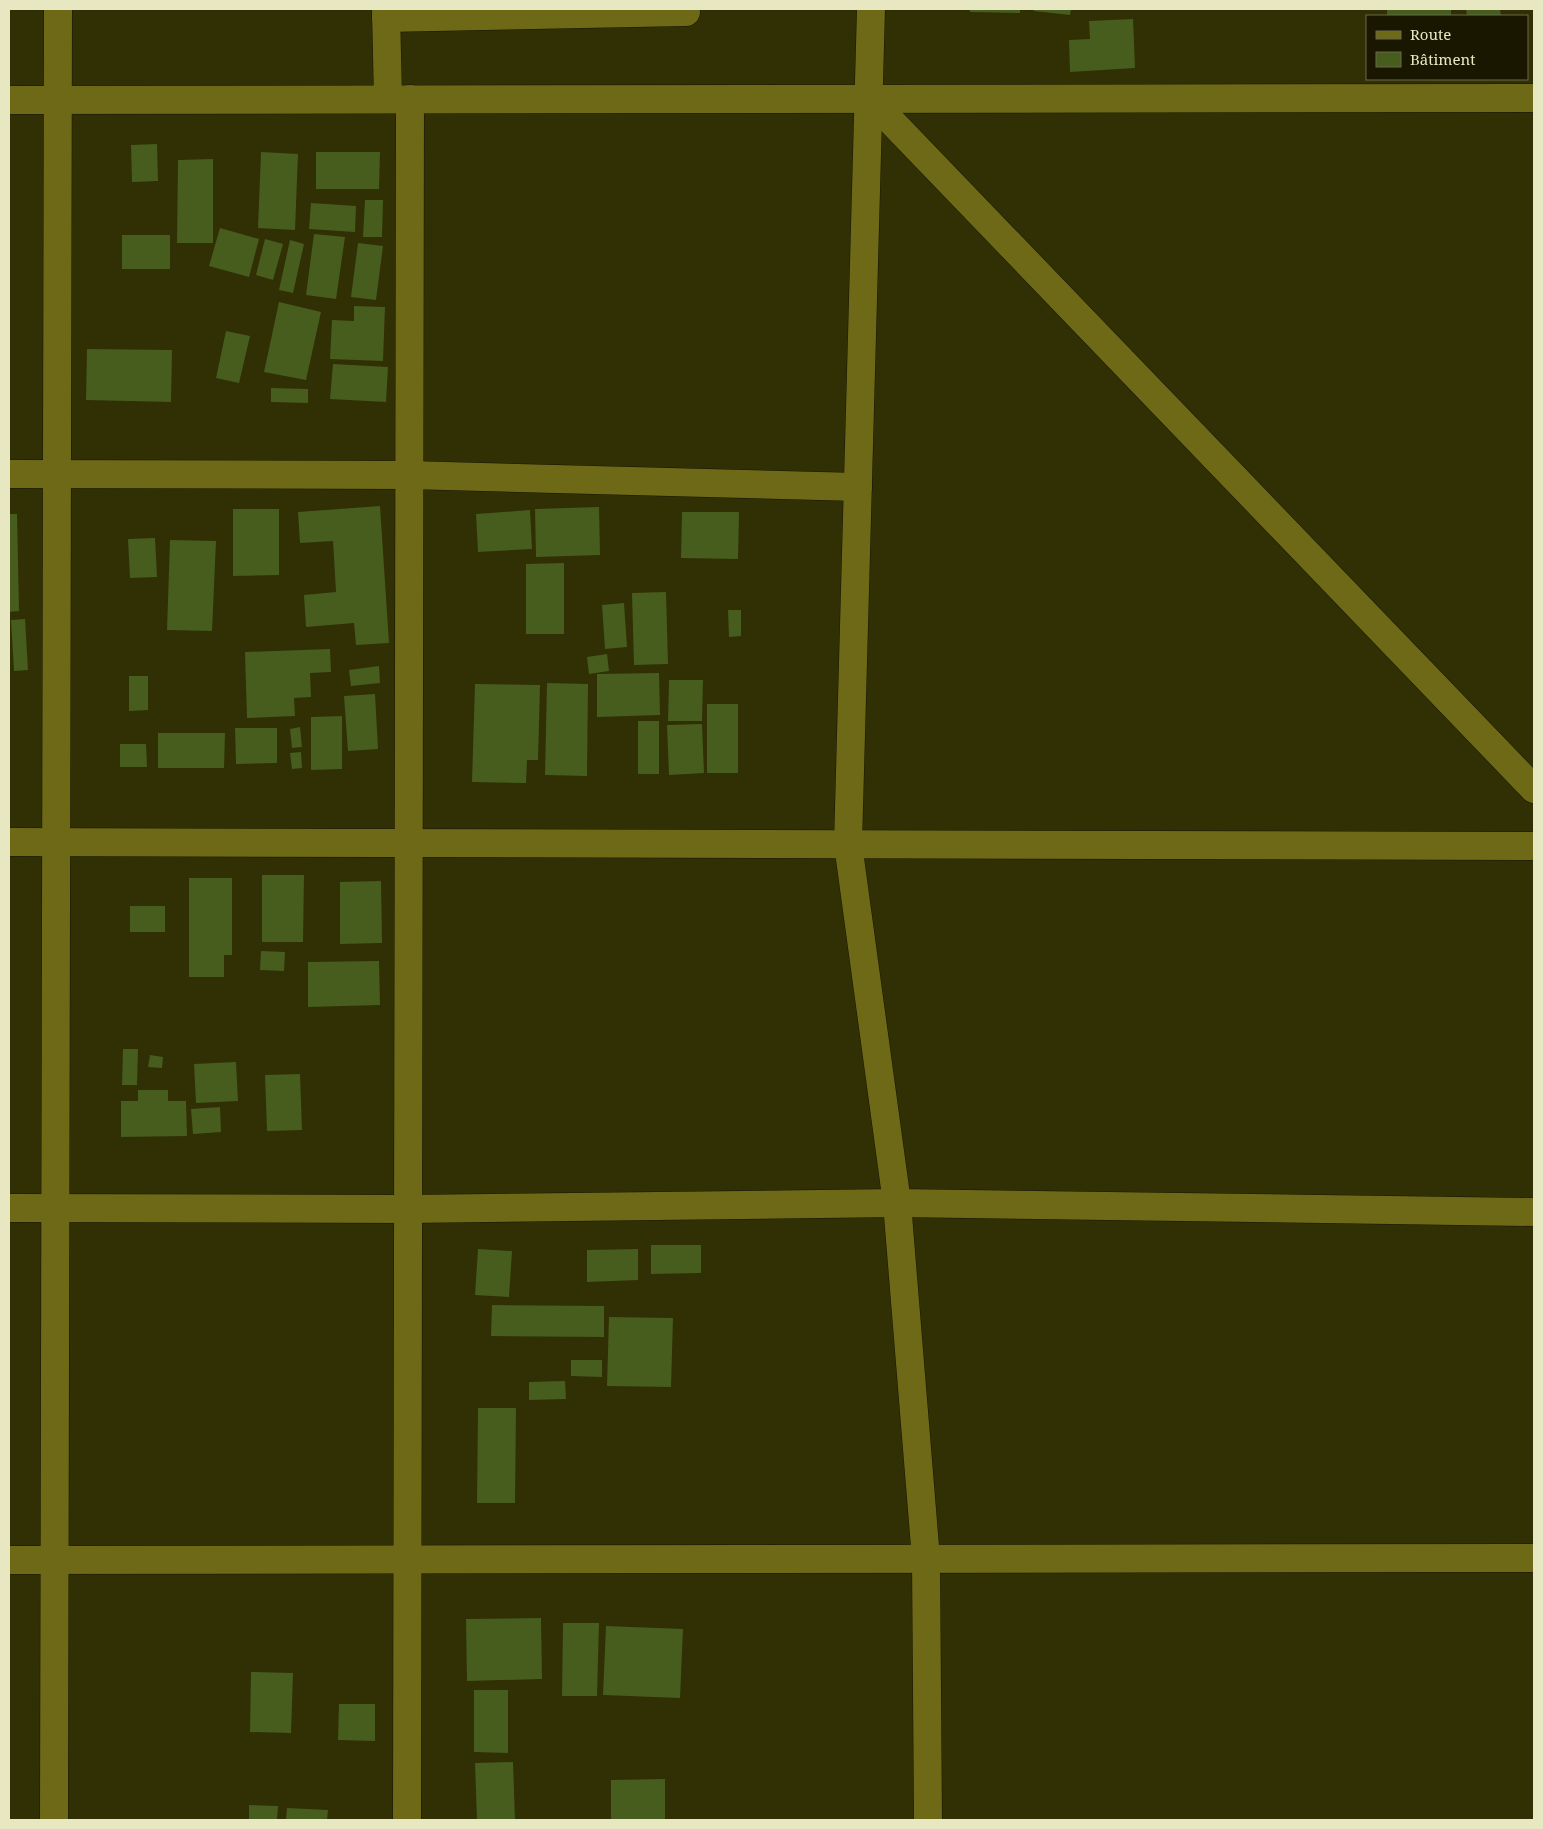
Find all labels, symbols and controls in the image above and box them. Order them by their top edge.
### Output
legend [1366,15,1528,80]
text: Route [1410,24,1451,44]
text: Bâtiment [1410,49,1476,69]

